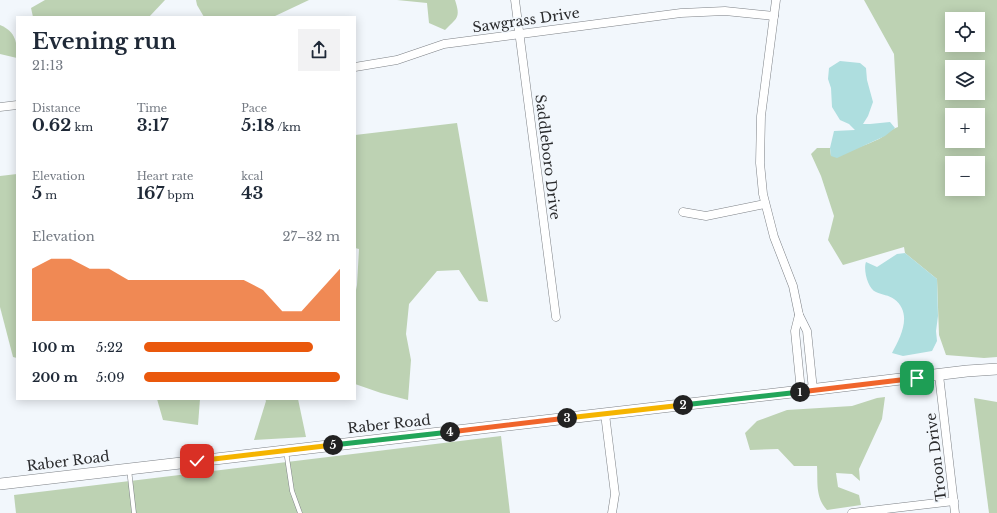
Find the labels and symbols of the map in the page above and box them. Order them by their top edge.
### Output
street label: Sawgrass Drive [471,4,581,36]
street label: Saddleboro Drive [531,93,565,221]
pin [900,361,934,395]
pin: 1 [790,382,810,402]
pin: 2 [673,395,693,415]
pin: 3 [557,408,577,428]
street label: Raber Road [347,411,432,437]
street label: Troon Drive [922,412,950,502]
pin: 4 [440,422,460,442]
pin: 5 [323,435,343,455]
pin [180,444,214,478]
street label: Raber Road [25,447,111,475]

